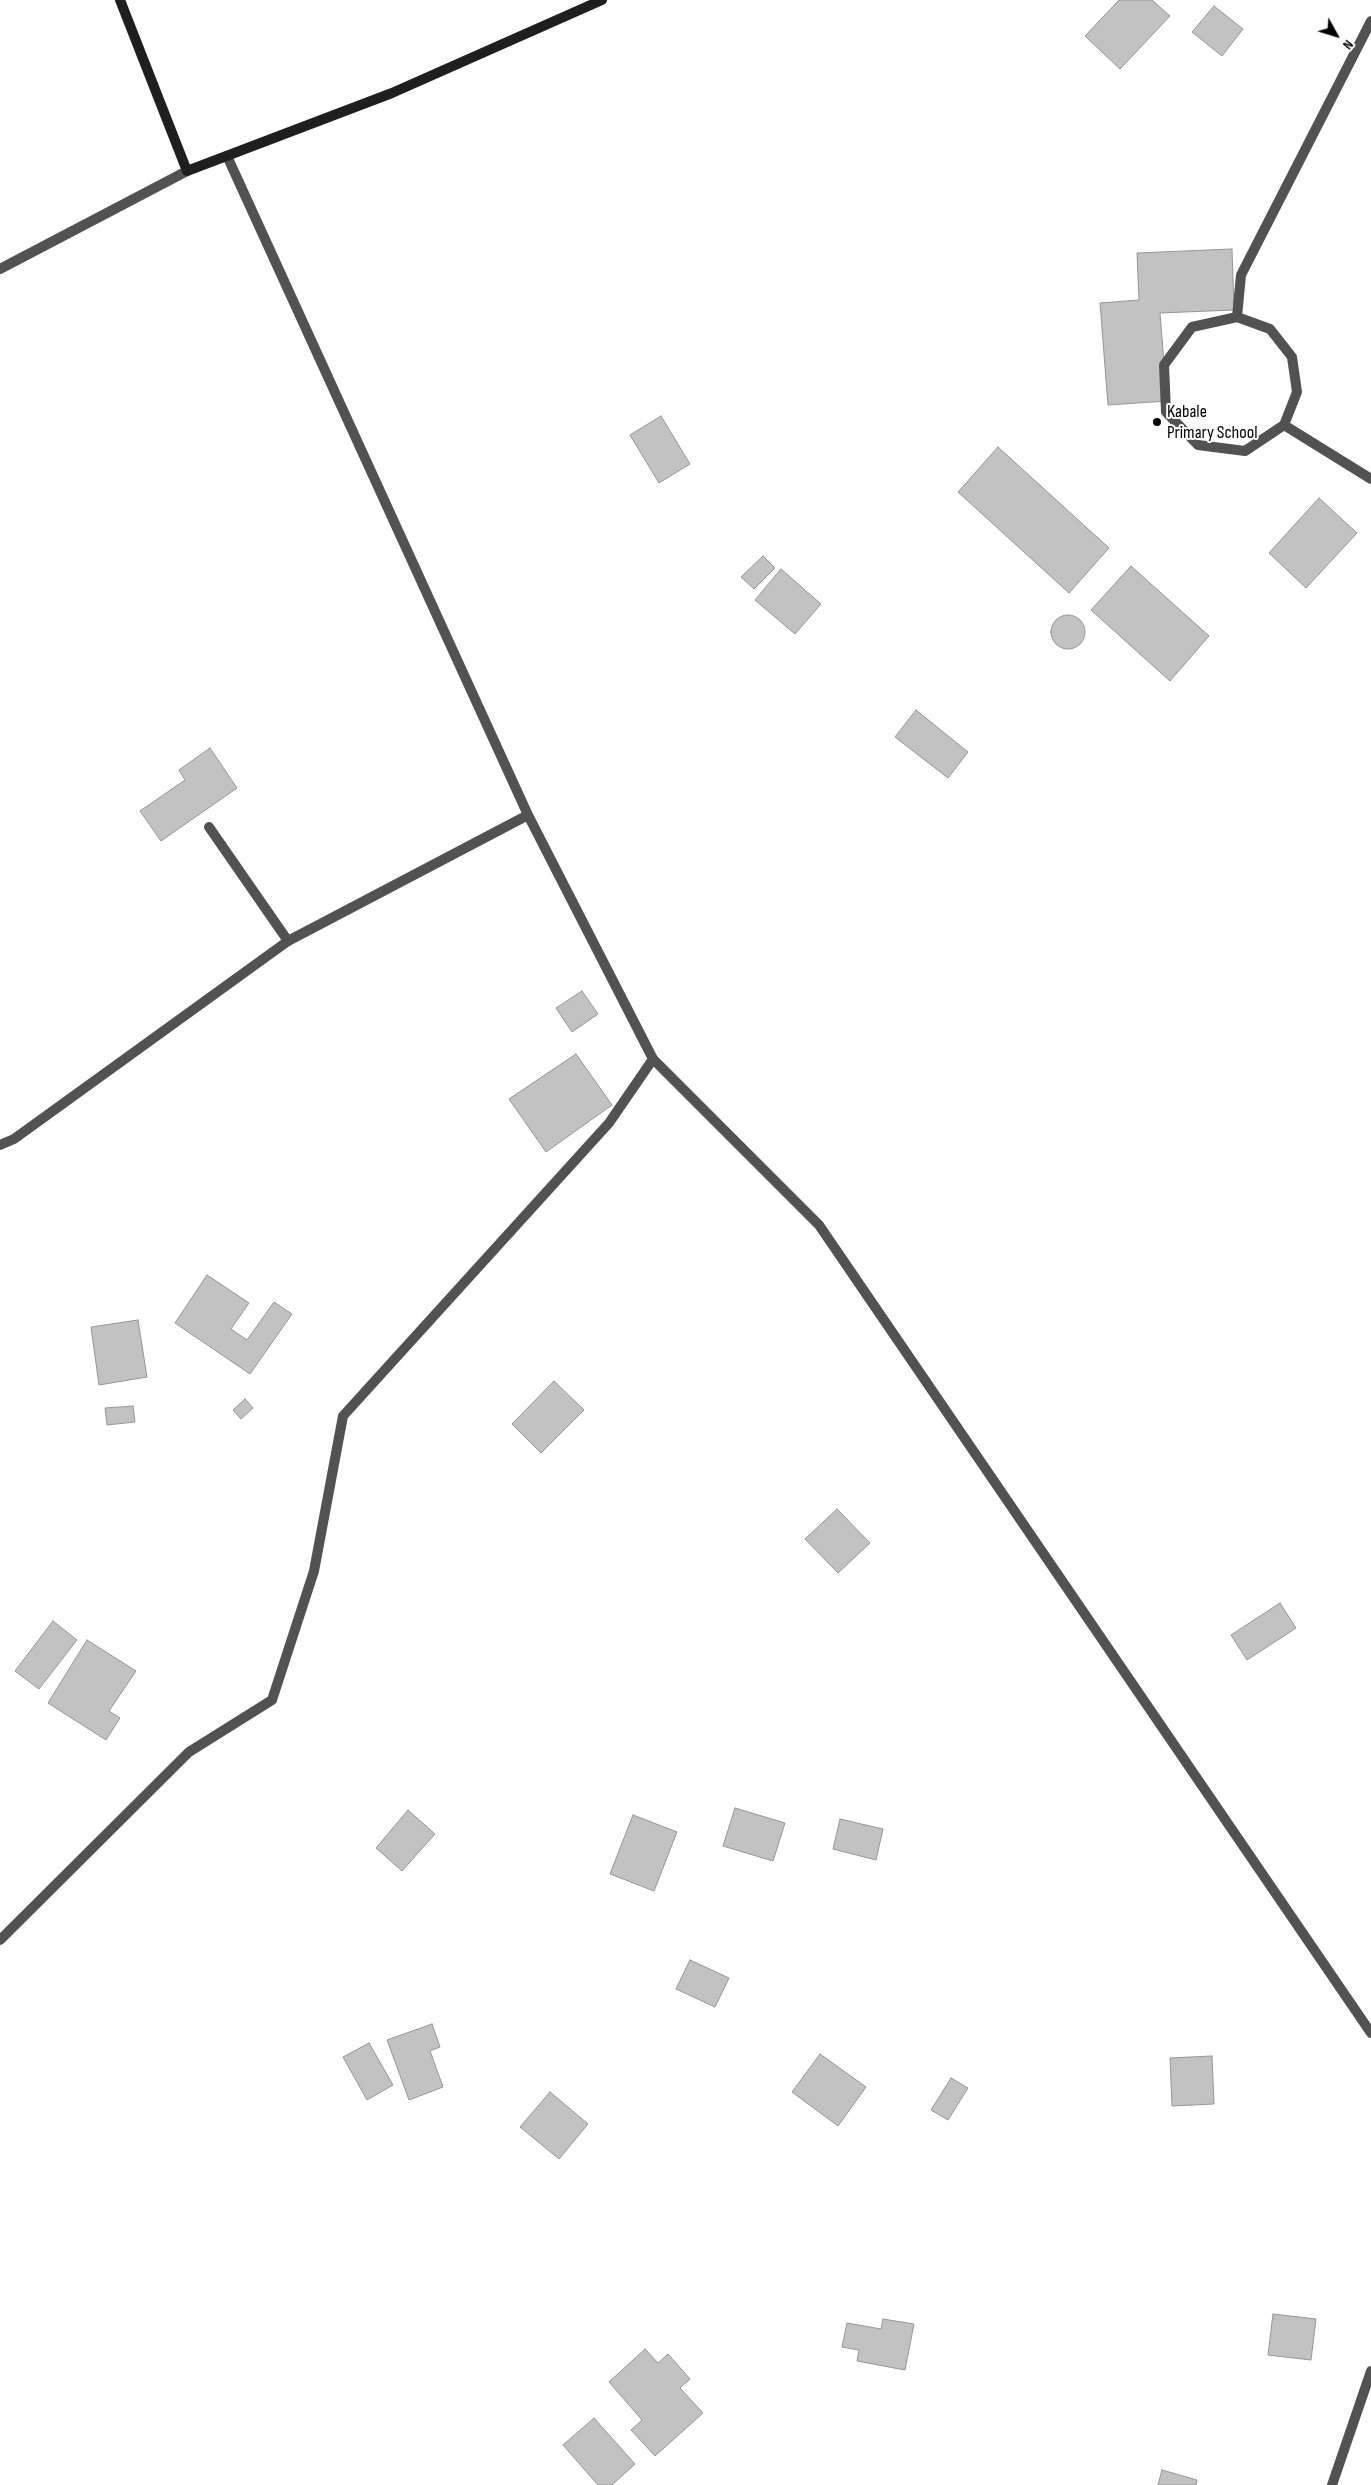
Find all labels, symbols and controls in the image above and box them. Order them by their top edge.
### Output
north arrow [1311,10,1361,60]
text: N [1339,36,1357,53]
place label: Kabale Primary School [1167,401,1258,444]
marker: Kabale Primary School [1151,416,1163,428]

